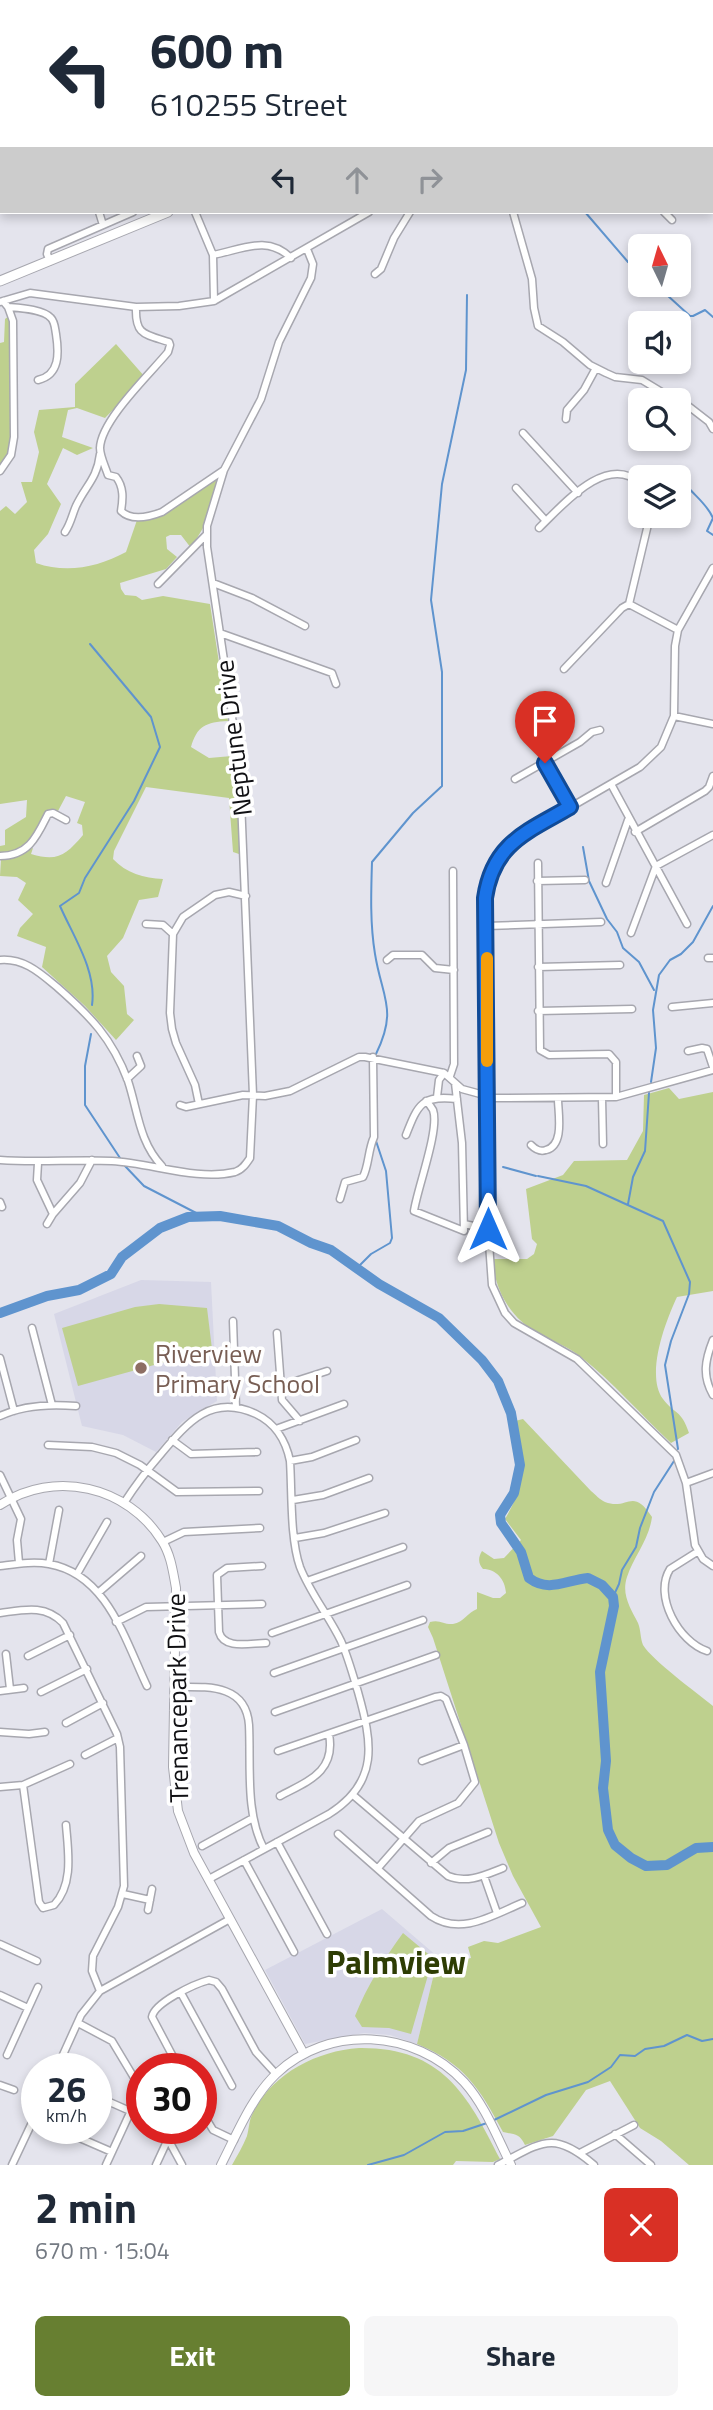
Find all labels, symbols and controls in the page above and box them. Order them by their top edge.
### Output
text: 600 m [150,12,284,87]
icon: left [35,28,126,119]
text: 610255 Street [150,80,347,128]
icon: left [265,161,303,199]
icon: ahead [338,161,376,199]
icon: right [411,161,449,199]
north arrow [628,234,691,298]
map controls [628,234,691,528]
button: sound [628,311,691,374]
button: search [628,388,691,451]
button: layers [628,465,691,528]
street label: Neptune Drive [204,658,262,818]
pin [515,691,575,763]
icon: arrive [526,702,564,740]
position arrow [451,1192,525,1266]
place label: Riverview Primary School [155,1334,320,1403]
marker: Riverview Primary School [133,1360,149,1376]
street label: Trenancepark Drive [156,1593,198,1803]
district label: Palmview [326,1937,466,1987]
speed limit sign: 30 [126,2053,217,2144]
text: 26 [47,2062,86,2116]
text: km/h [46,2102,87,2129]
text: 2 min [35,2175,137,2239]
button: close [604,2188,678,2262]
text: 670 m · 15:04 [35,2233,170,2268]
button: Exit [35,2316,350,2396]
button: Share [364,2316,678,2396]

